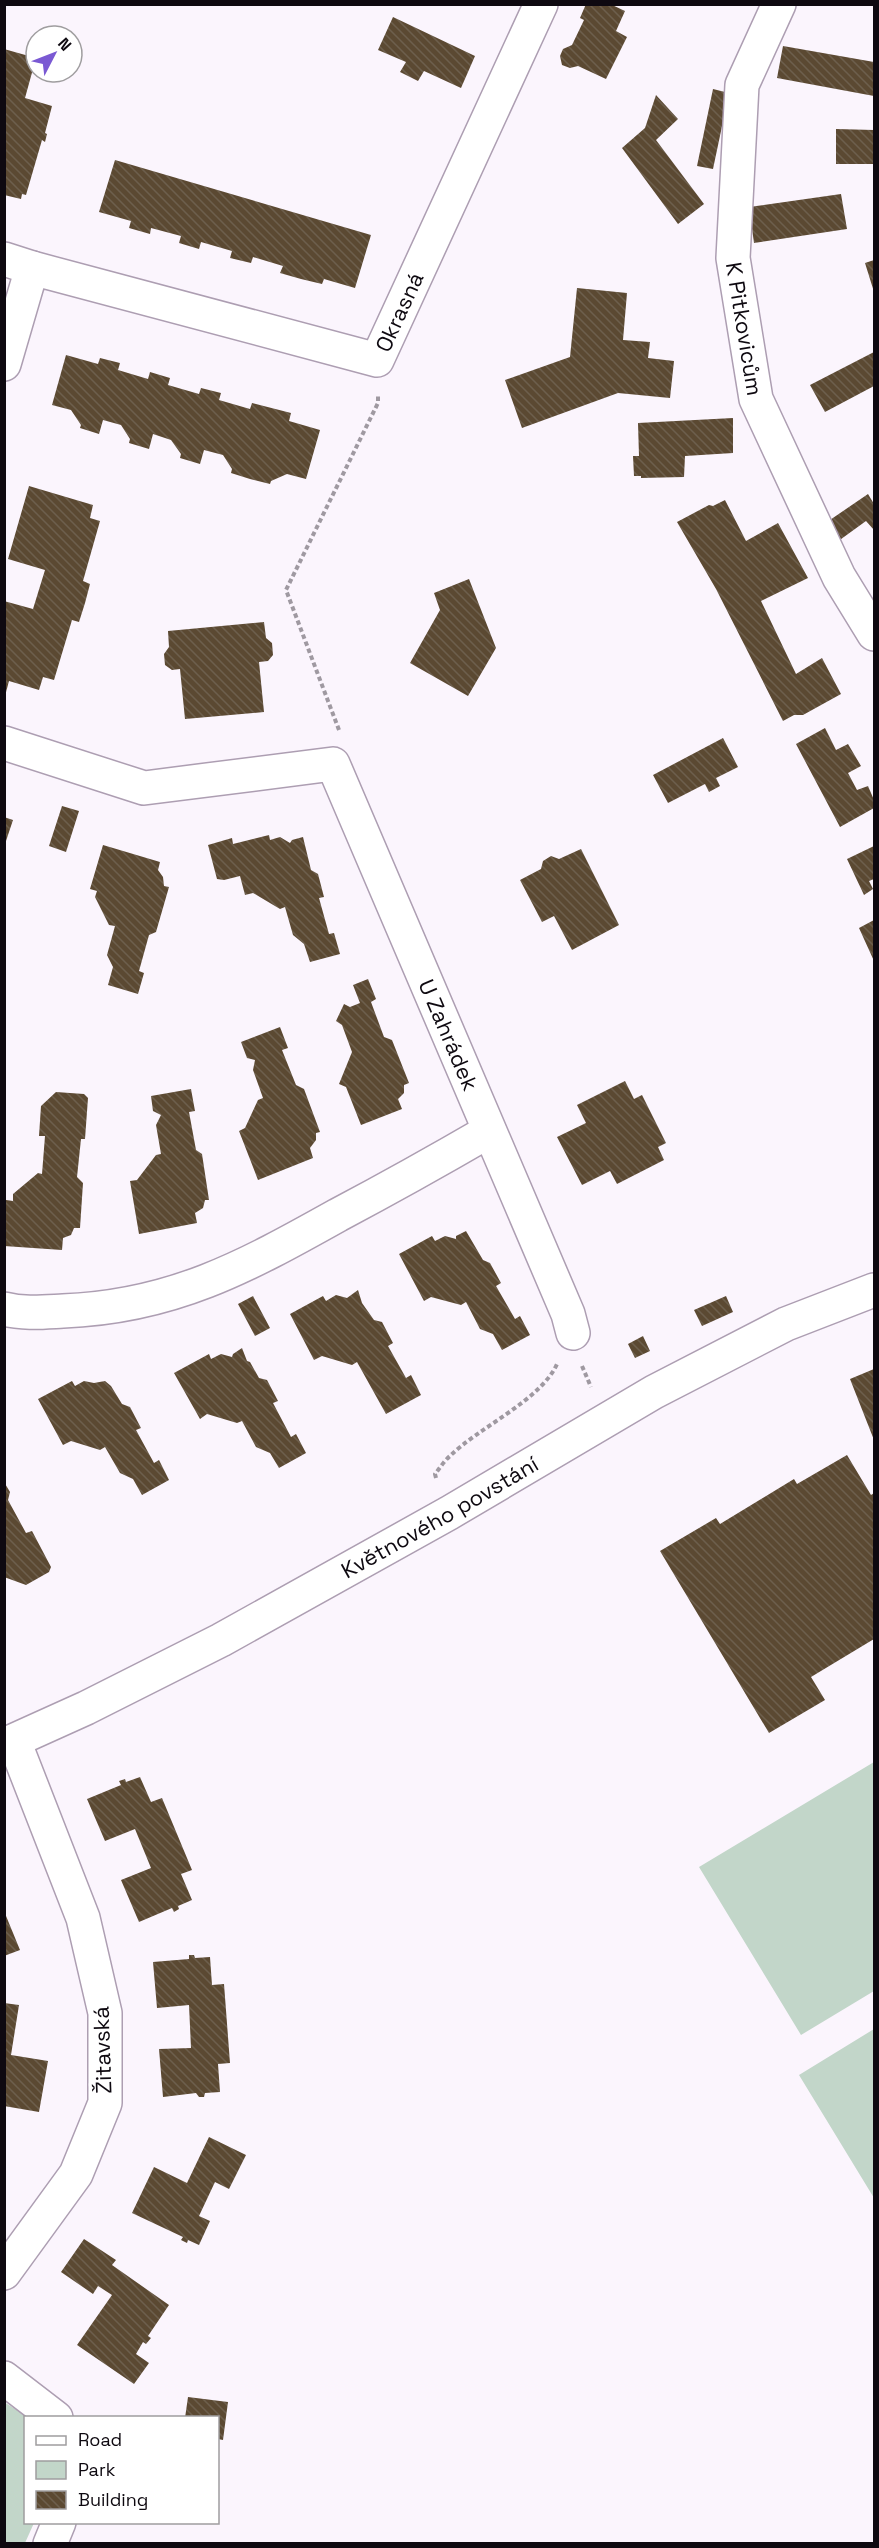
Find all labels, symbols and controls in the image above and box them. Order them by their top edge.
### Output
north arrow [24,24,84,84]
text: N [53,33,76,55]
street label: K Pitkovicům [720,260,769,398]
street label: Okrasná [369,267,430,356]
street label: U Zahrádek [413,975,485,1095]
street label: Květnového povstání [336,1449,544,1584]
street label: Žitavská [86,2005,118,2094]
legend [24,2416,219,2524]
text: Road [78,2428,122,2451]
text: Park [78,2458,116,2481]
text: Building [78,2488,148,2511]

